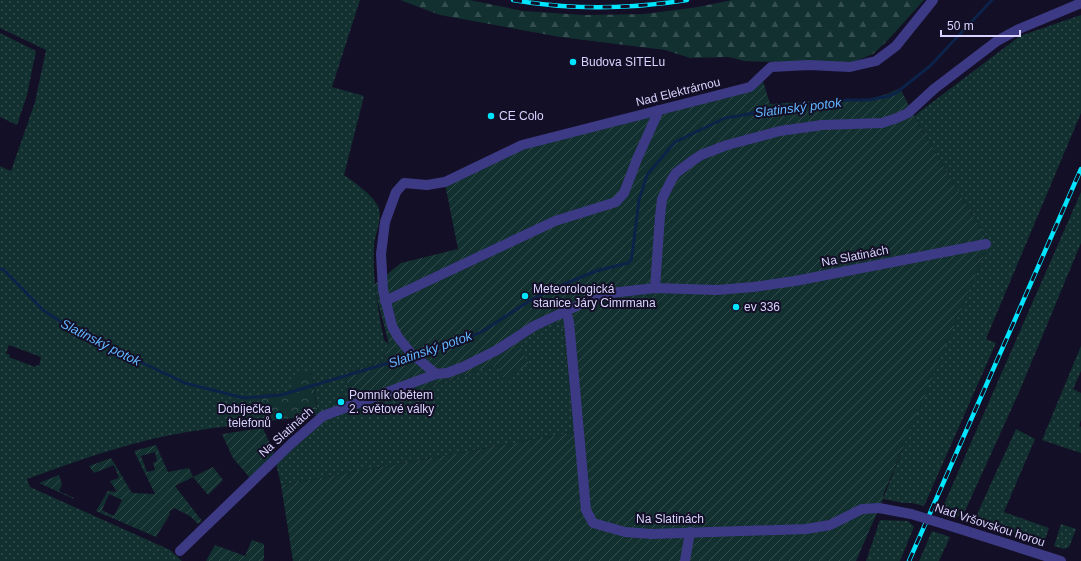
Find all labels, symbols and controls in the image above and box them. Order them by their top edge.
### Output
scale bar [941,12,1020,38]
text: 50 m [947,19,974,33]
place label: Budova SITELu [581,55,665,69]
marker: Budova SITELu [568,57,578,67]
street label: Nad Elektrárnou [634,75,722,109]
water label: Slatinský potok [754,95,844,120]
place label: CE Colo [499,109,544,123]
marker: CE Colo [486,111,496,121]
street label: Na Slatinách [820,243,890,269]
place label: Meteorologická stanice Járy Cimrmana [533,282,656,310]
marker: Meteorologická stanice Járy Cimrmana [520,291,530,301]
place label: ev 336 [744,300,780,314]
marker: ev 336 [731,302,741,312]
water label: Slatinský potok [58,316,144,370]
water label: Slatinský potok [386,328,475,371]
place label: Pomník obětem 2. světové války [349,388,434,416]
marker: Pomník obětem 2. světové války [336,397,346,407]
place label: Dobíječka telefonů [218,402,271,430]
street label: Na Slatinách [256,404,316,460]
marker: Dobíječka telefonů [274,411,284,421]
street label: Nad Vršovskou horou [933,501,1047,549]
street label: Na Slatinách [636,512,704,526]

